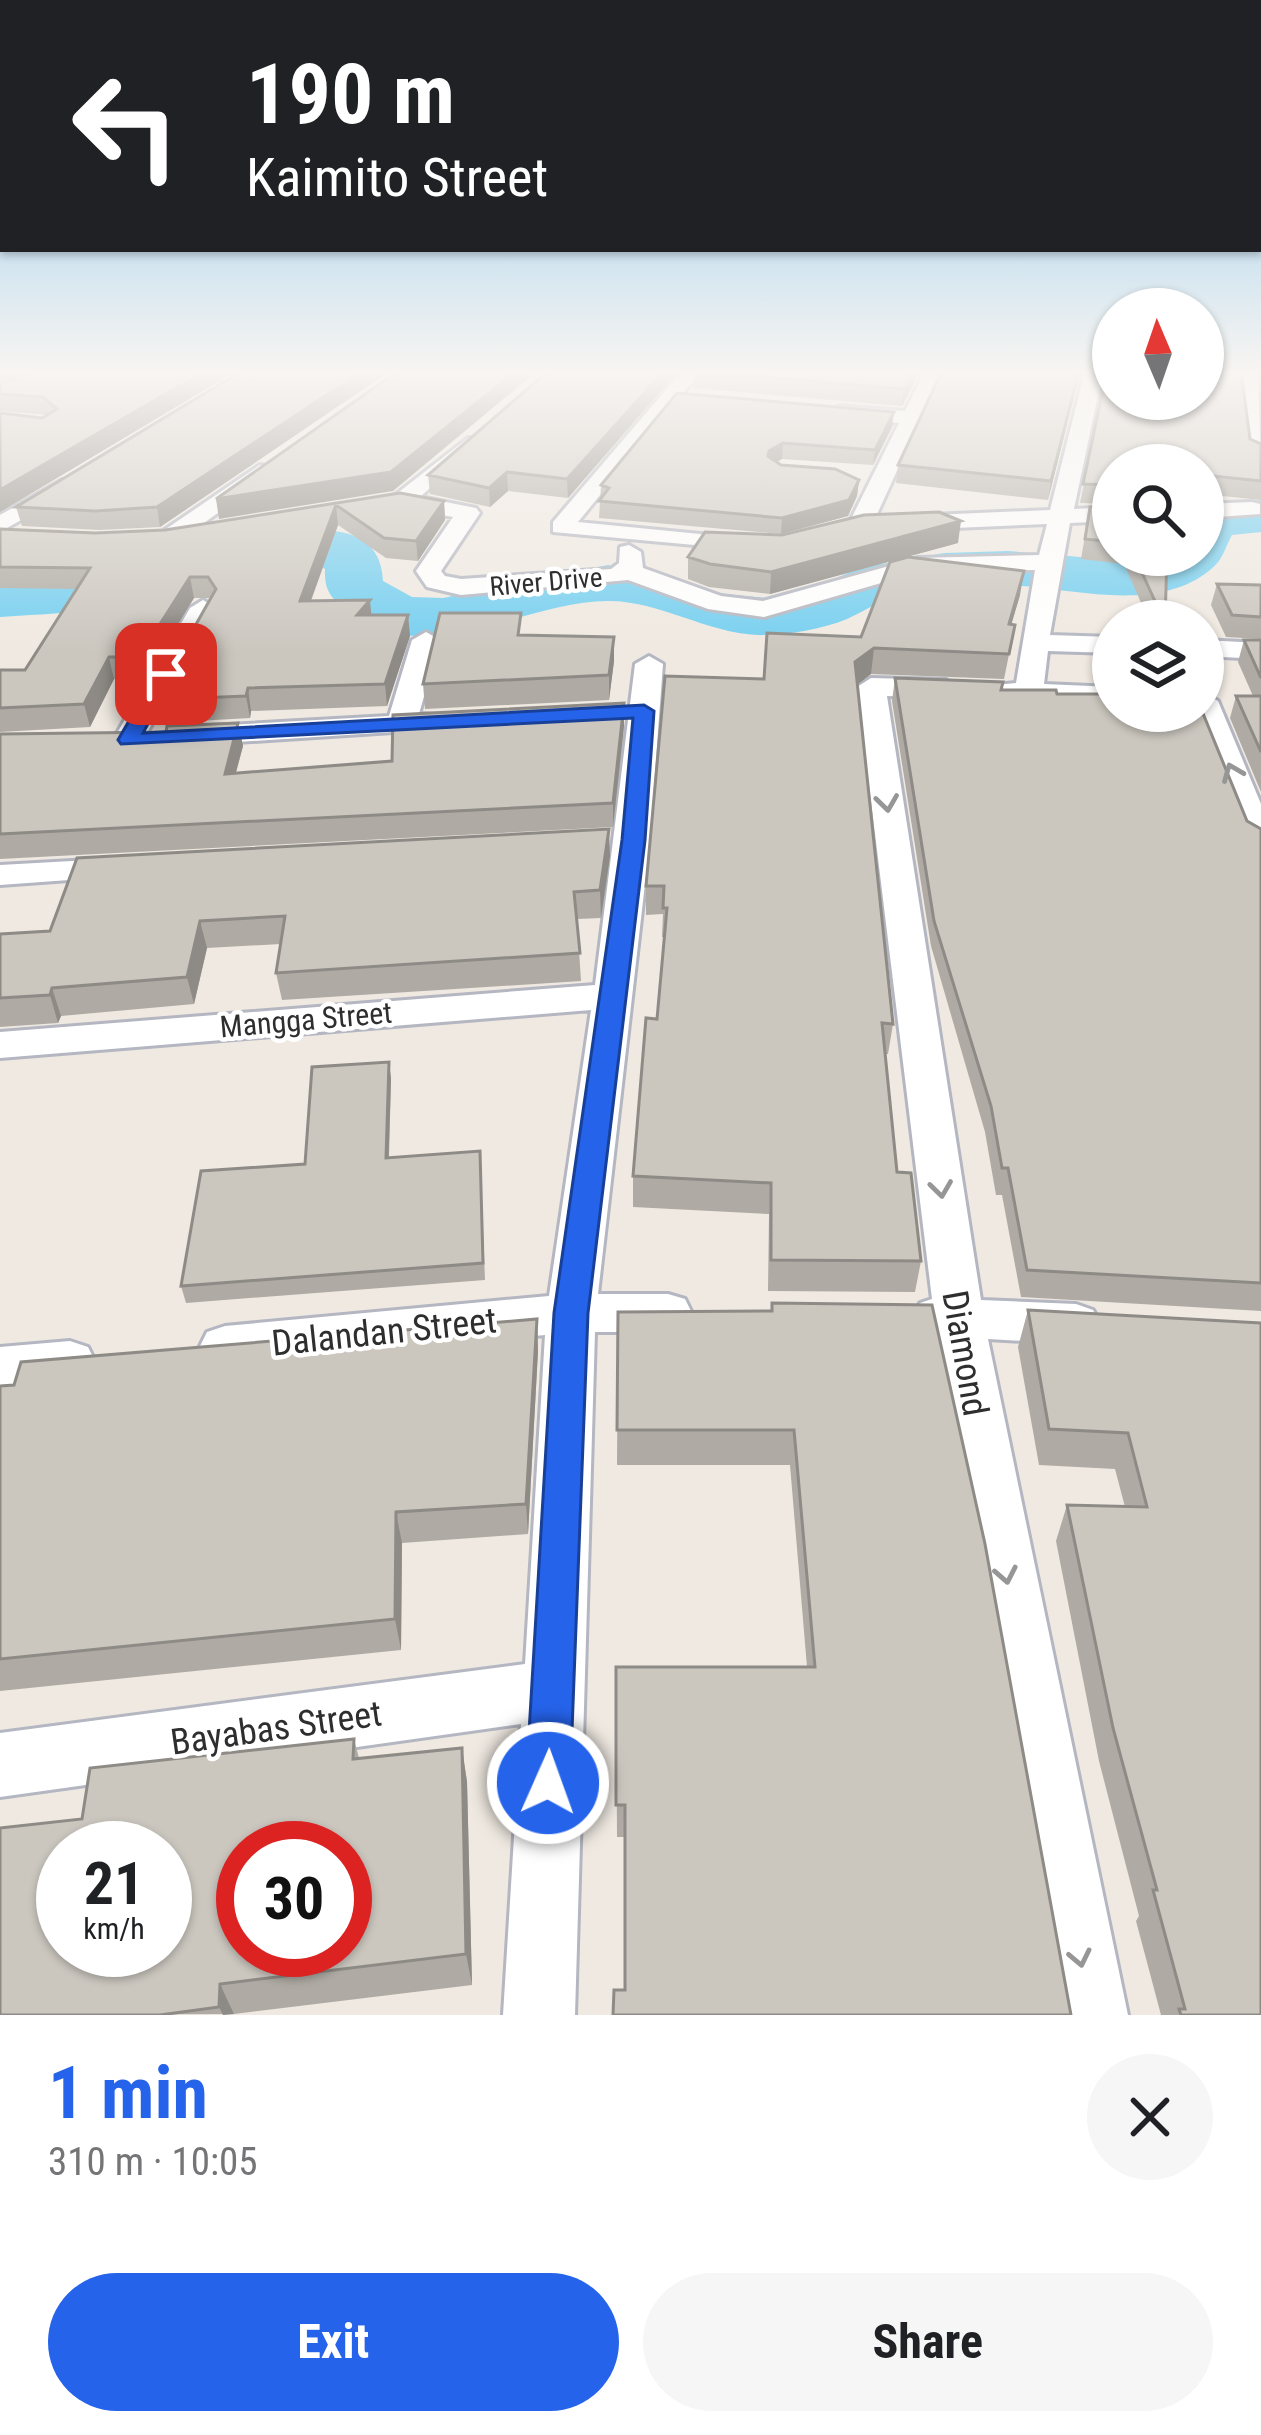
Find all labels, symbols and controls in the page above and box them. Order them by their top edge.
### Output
text: 190 m [246,45,455,144]
icon: left [48,48,204,204]
text: Kaimito Street [246,146,548,209]
north arrow [1092,288,1224,420]
map controls [1092,288,1224,732]
button: search [1092,444,1224,576]
street label: River Drive [488,561,604,603]
button: layers [1092,600,1224,732]
pin [115,623,217,725]
icon: arrive [133,641,199,707]
one-way arrow [1222,763,1246,784]
one-way arrow [873,793,899,812]
street label: Mangga Street [218,995,394,1044]
one-way arrow [927,1179,953,1199]
street label: Diamond [933,1287,997,1419]
street label: Dalandan Street [270,1299,499,1365]
one-way arrow [992,1564,1018,1584]
street label: Bayabas Street [168,1692,384,1764]
position arrow [485,1720,611,1846]
speed limit sign: 30 [216,1821,372,1977]
text: 21 [84,1848,144,1919]
text: km/h [83,1911,145,1946]
one-way arrow [1066,1947,1091,1967]
text: 1 min [48,2051,208,2136]
button: close [1087,2054,1213,2180]
text: 310 m · 10:05 [48,2139,258,2185]
button: Exit [48,2273,619,2411]
button: Share [643,2273,1213,2411]

